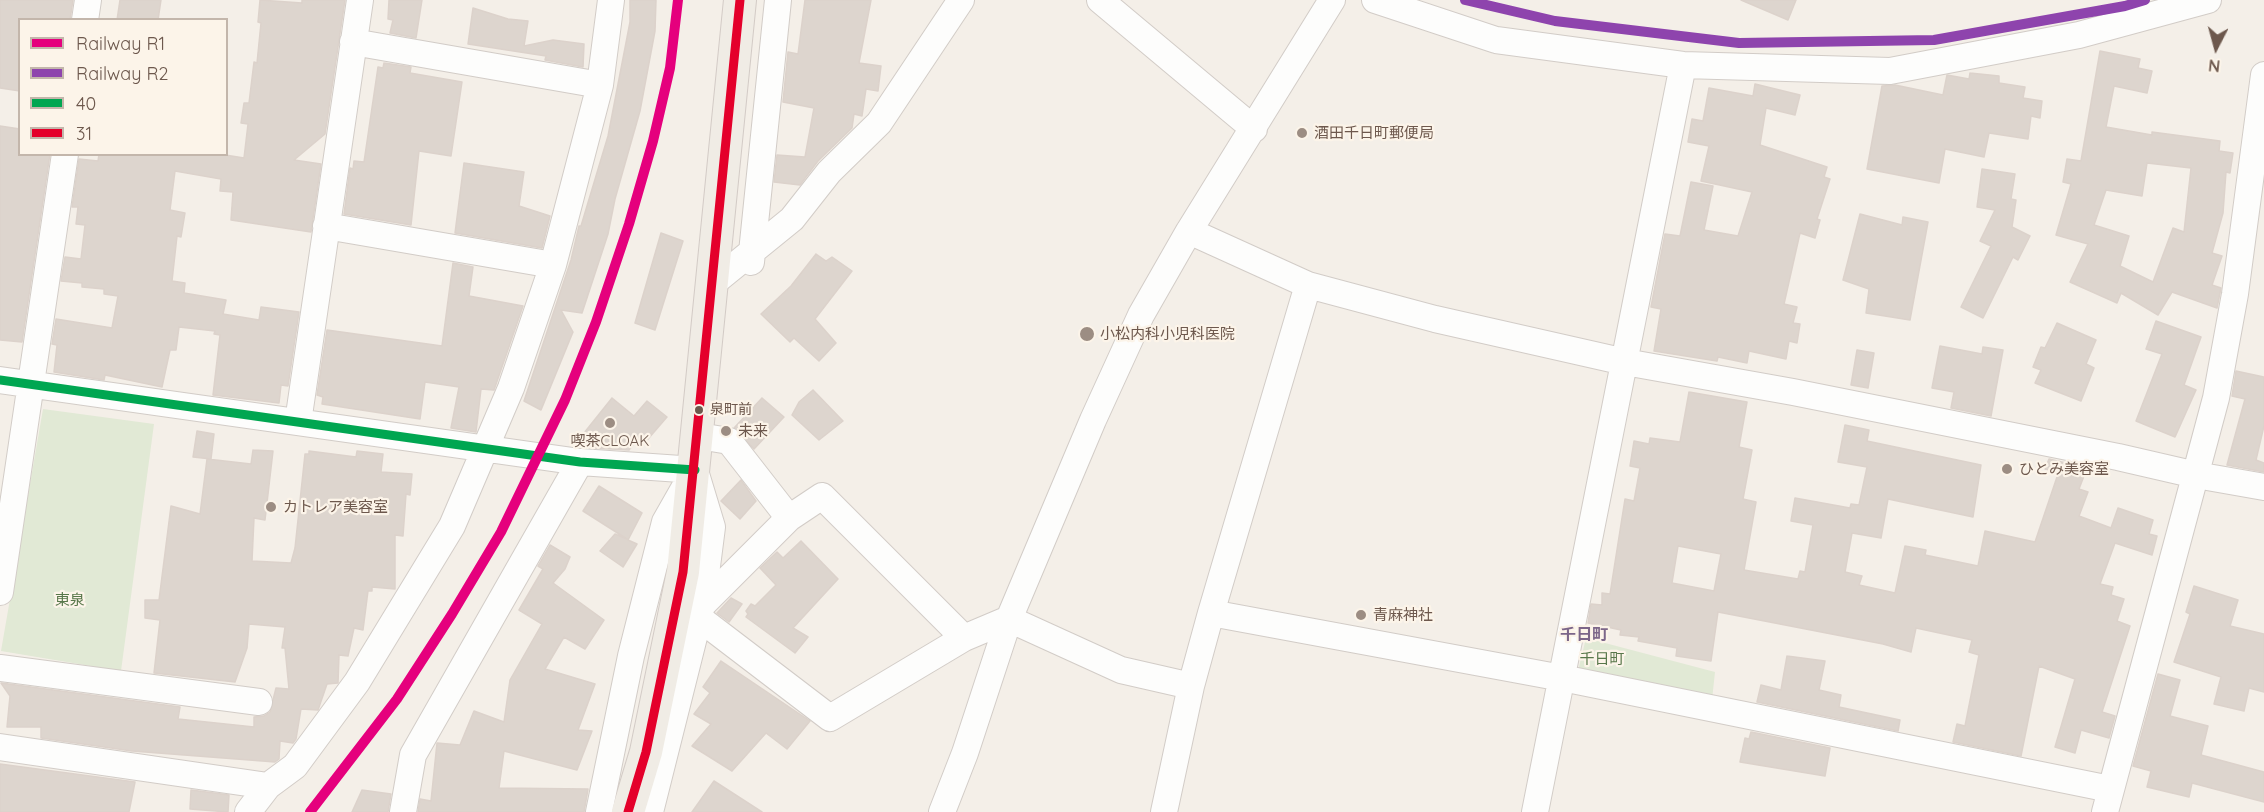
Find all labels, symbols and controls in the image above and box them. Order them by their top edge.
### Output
legend [18,18,228,156]
north arrow [2186,18,2246,78]
text: Railway R1 [76,32,165,55]
text: N [2207,55,2221,76]
text: Railway R2 [76,62,168,85]
text: 40 [76,92,96,115]
text: 31 [76,122,92,145]
place label: 酒田千日町郵便局 [1314,124,1434,142]
marker: 酒田千日町郵便局 [1295,126,1309,140]
marker: 小松内科小児科医院 [1078,325,1096,343]
place label: 小松内科小児科医院 [1100,325,1235,343]
place label: 泉町前 [710,402,752,418]
marker: 泉町前 [693,404,705,416]
marker: 喫茶CLOAK [603,416,617,430]
place label: 未来 [738,422,768,440]
marker: 未来 [719,424,733,438]
place label: 喫茶CLOAK [571,432,649,450]
place label: ひとみ美容室 [2019,460,2109,478]
marker: ひとみ美容室 [2000,462,2014,476]
place label: カトレア美容室 [283,498,388,516]
marker: カトレア美容室 [264,500,278,514]
park label: 東泉 [55,591,85,609]
place label: 青麻神社 [1373,606,1433,624]
marker: 青麻神社 [1354,608,1368,622]
district label: 千日町 [1560,625,1608,645]
park label: 千日町 [1580,650,1624,668]

